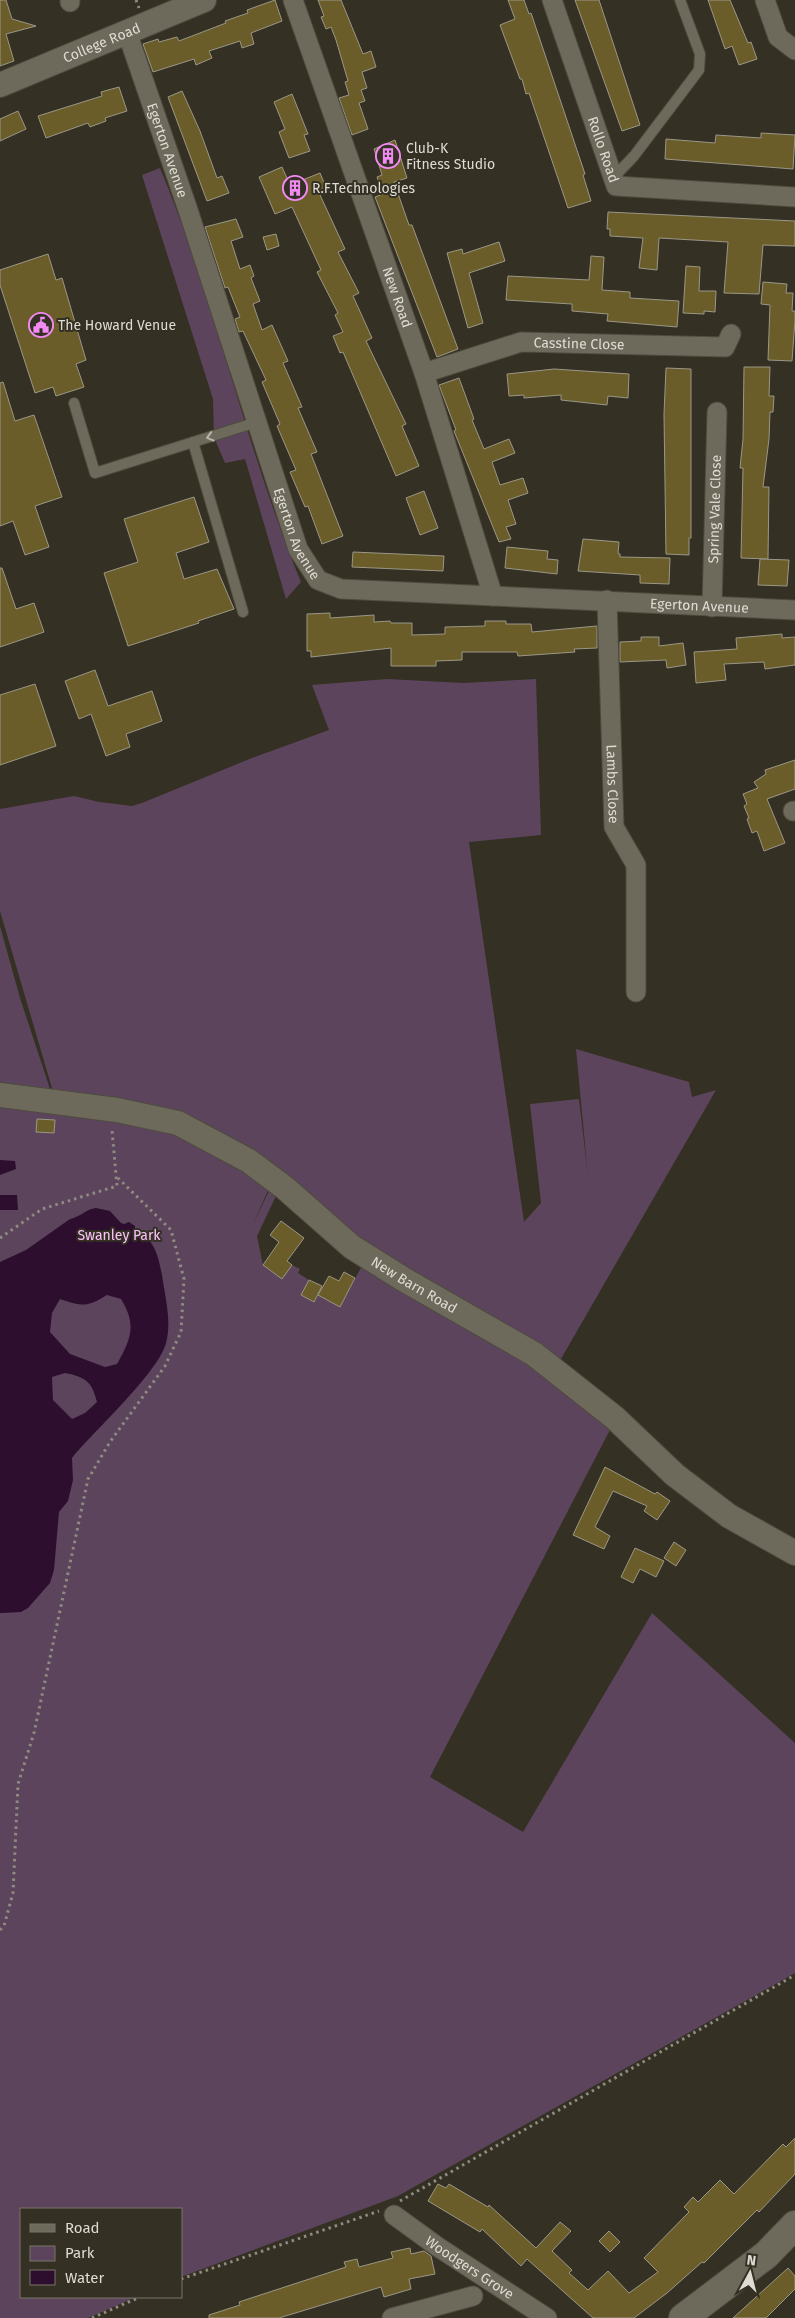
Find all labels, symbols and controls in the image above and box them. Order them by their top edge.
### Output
street label: College Road [60,19,143,67]
street label: Egerton Avenue [143,101,191,200]
street label: Rollo Road [584,114,622,185]
place label: Club-K Fitness Studio [406,140,495,173]
building icon: Club-K Fitness Studio [375,143,401,169]
building icon: R.F.Technologies [282,175,308,201]
place label: R.F.Technologies [312,180,416,197]
street label: New Road [378,265,415,330]
public building icon: The Howard Venue [28,312,54,338]
place label: The Howard Venue [58,317,176,334]
street label: Casstine Close [534,334,625,354]
one-way arrow [207,432,215,442]
street label: Spring Vale Close [705,454,725,564]
street label: Egerton Avenue [270,486,324,583]
street label: Egerton Avenue [650,595,749,617]
street label: Lambs Close [602,744,622,824]
park label: Swanley Park [77,1227,161,1244]
street label: New Barn Road [368,1253,460,1317]
legend [20,2208,182,2298]
text: Road [65,2219,100,2237]
street label: Woodgers Grove [422,2232,517,2303]
text: Park [65,2244,95,2262]
north arrow [725,2248,775,2298]
text: N [746,2252,757,2270]
text: Water [65,2269,104,2287]

